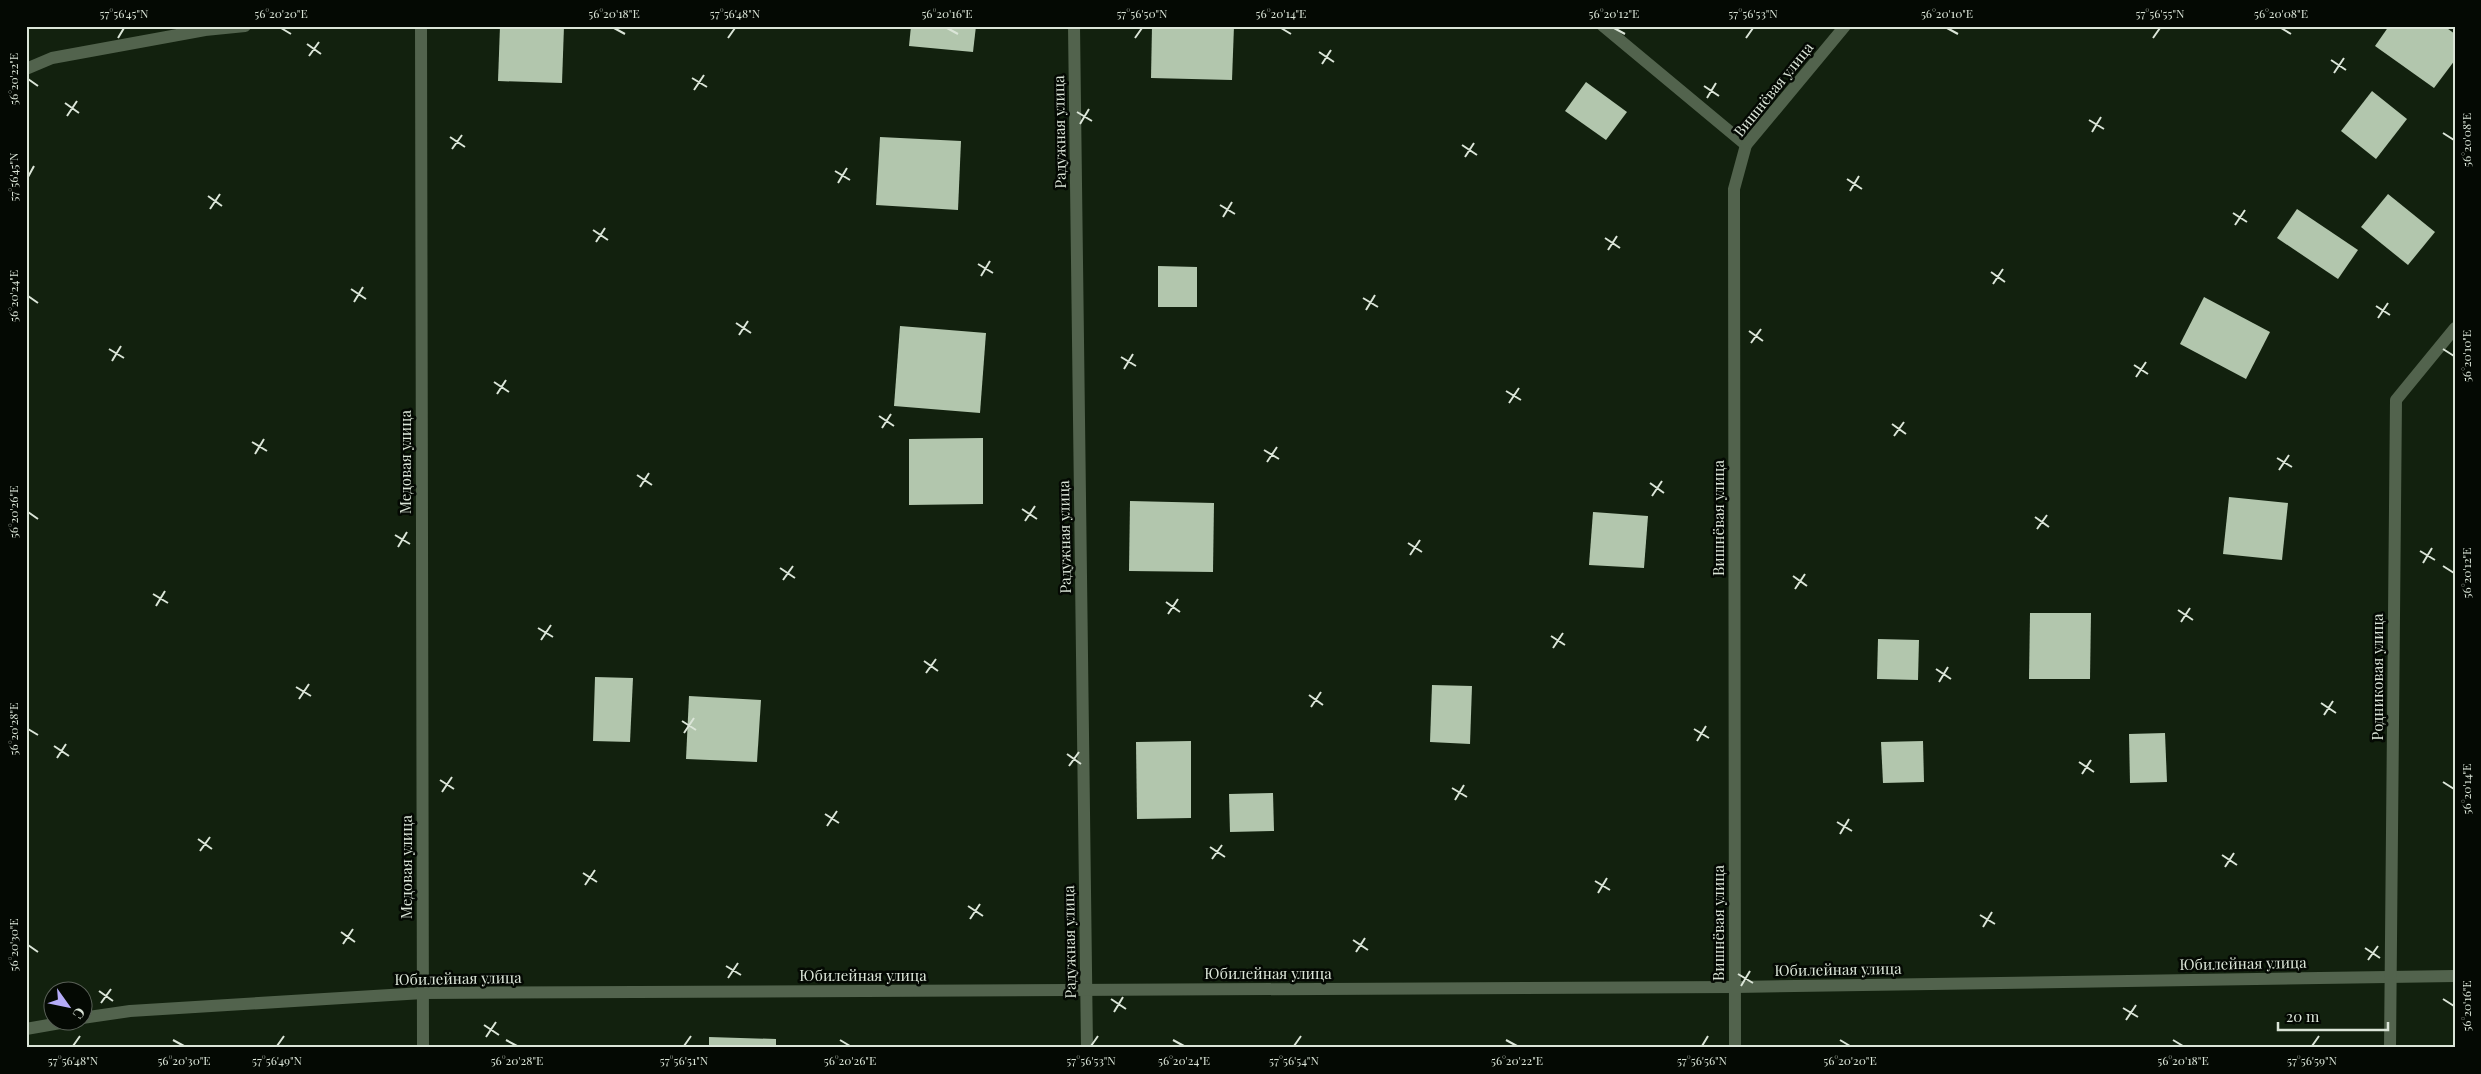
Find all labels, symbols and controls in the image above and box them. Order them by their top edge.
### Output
text: 57°56'45"N [99,5,149,21]
text: 56°20'20"E [254,5,308,21]
text: 56°20'18"E [588,5,640,21]
text: 57°56'48"N [710,5,761,21]
text: 56°20'16"E [921,5,973,21]
text: 57°56'50"N [1116,5,1168,21]
text: 56°20'14"E [1256,5,1306,21]
text: 56°20'12"E [1589,5,1639,21]
text: 57°56'53"N [1728,5,1778,21]
text: 56°20'10"E [1921,5,1973,21]
text: 57°56'55"N [2135,5,2185,21]
text: 56°20'08"E [2254,5,2308,21]
street label: Вишнёвая улица [1729,37,1818,140]
text: 56°20'22"E [5,53,21,105]
street label: Радужная улица [1048,75,1070,189]
text: 56°20'08"E [2458,113,2474,167]
text: 57°56'45"N [5,152,21,202]
text: 56°20'24"E [5,270,21,322]
text: 56°20'10"E [2458,330,2474,382]
street label: Медовая улица [395,410,415,514]
street label: Вишнёвая улица [1708,459,1728,576]
street label: Радужная улица [1053,480,1075,594]
text: 56°20'26"E [5,486,21,538]
text: 56°20'12"E [2458,548,2474,598]
street label: Родниковая улица [2367,613,2387,740]
text: 56°20'28"E [5,703,21,755]
text: 56°20'14"E [2458,764,2474,814]
street label: Медовая улица [396,815,416,919]
street label: Вишнёвая улица [1708,864,1728,981]
street label: Радужная улица [1058,885,1080,999]
text: 56°20'30"E [5,918,21,972]
street label: Юбилейная улица [2179,952,2307,974]
street label: Юбилейная улица [1774,958,1902,980]
street label: Юбилейная улица [1204,963,1332,983]
street label: Юбилейная улица [799,965,927,985]
street label: Юбилейная улица [394,967,522,989]
text: 56°20'16"E [2458,980,2474,1032]
north arrow [42,982,92,1032]
scale bar [2278,999,2388,1031]
text: С [69,1004,90,1023]
text: 20 m [2286,1006,2320,1026]
text: 57°56'48"N [48,1052,99,1068]
text: 56°20'30"E [157,1052,211,1068]
text: 57°56'49"N [252,1052,303,1068]
text: 56°20'28"E [491,1052,543,1068]
text: 57°56'51"N [660,1052,709,1068]
text: 56°20'26"E [824,1052,876,1068]
text: 57°56'53"N [1066,1052,1116,1068]
text: 56°20'24"E [1158,1052,1210,1068]
text: 57°56'54"N [1269,1052,1319,1068]
text: 56°20'22"E [1491,1052,1543,1068]
text: 57°56'56"N [1677,1052,1728,1068]
text: 56°20'20"E [1823,1052,1877,1068]
text: 56°20'18"E [2157,1052,2209,1068]
text: 57°56'59"N [2287,1052,2338,1068]

